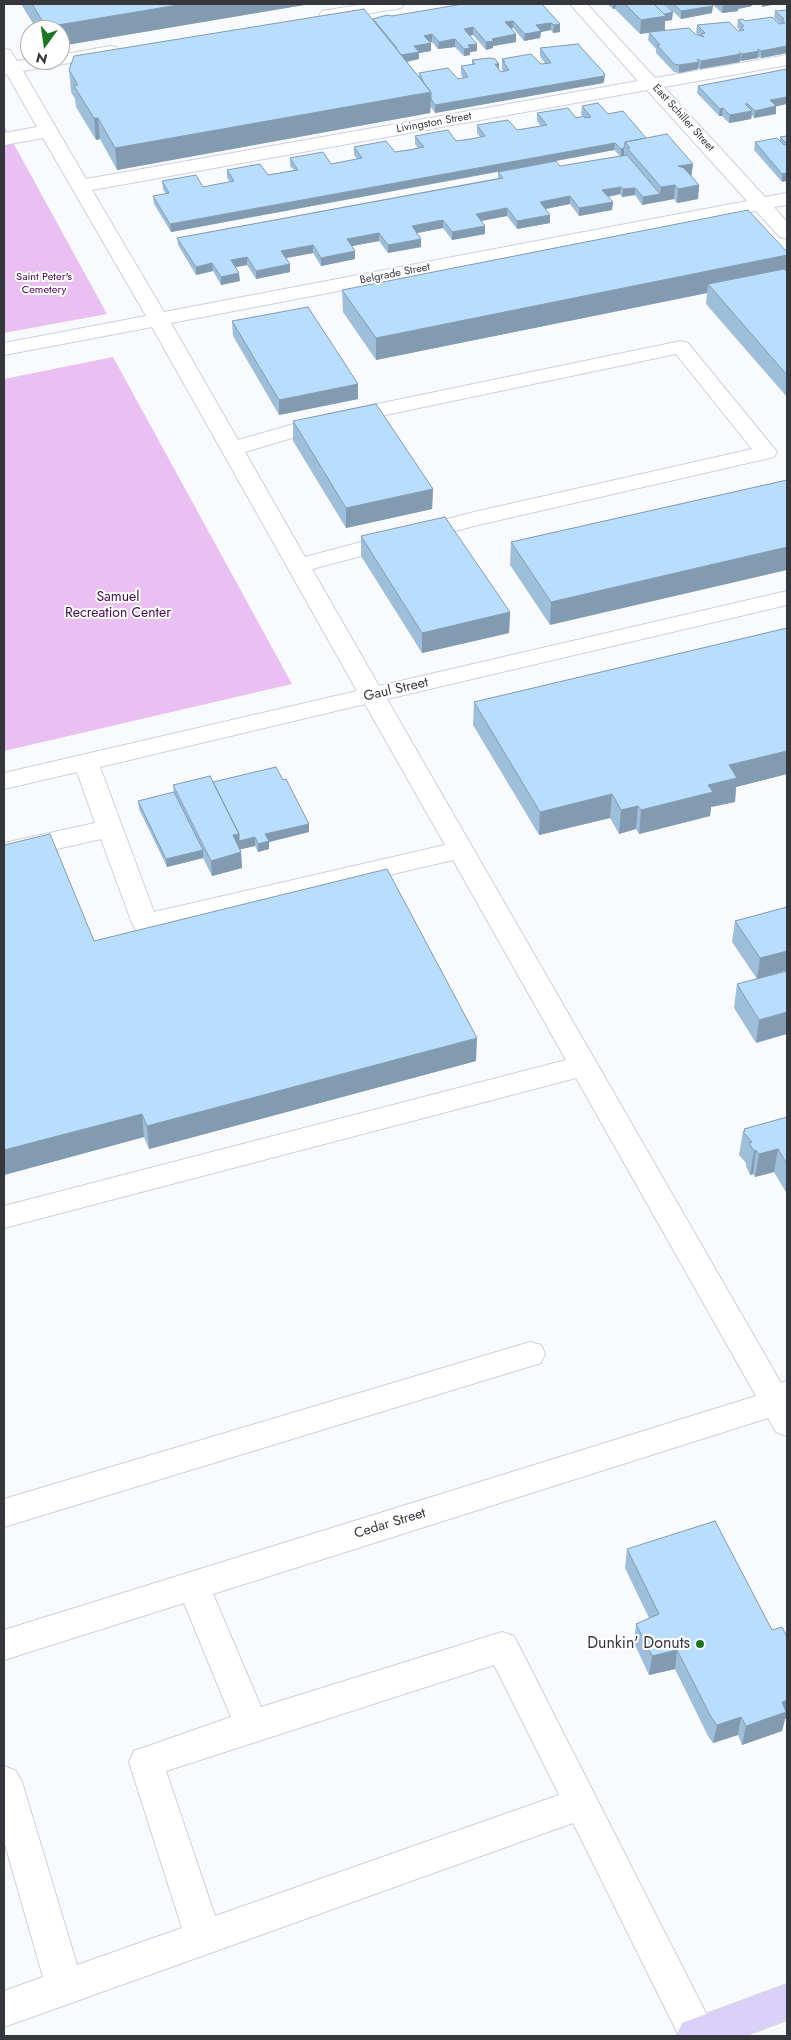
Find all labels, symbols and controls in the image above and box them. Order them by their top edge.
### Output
north arrow [20,20,70,70]
text: N [34,48,49,70]
street label: East Schiller Street [649,82,717,154]
street label: Livingston Street [395,110,473,136]
street label: Belgrade Street [359,261,431,287]
park label: Saint Peter's Cemetery [16,270,72,296]
park label: Samuel Recreation Center [65,590,171,622]
street label: Gaul Street [362,674,430,706]
street label: Cedar Street [352,1505,428,1543]
place label: Dunkin' Donuts [587,1634,690,1654]
marker: Dunkin' Donuts [694,1638,706,1650]

